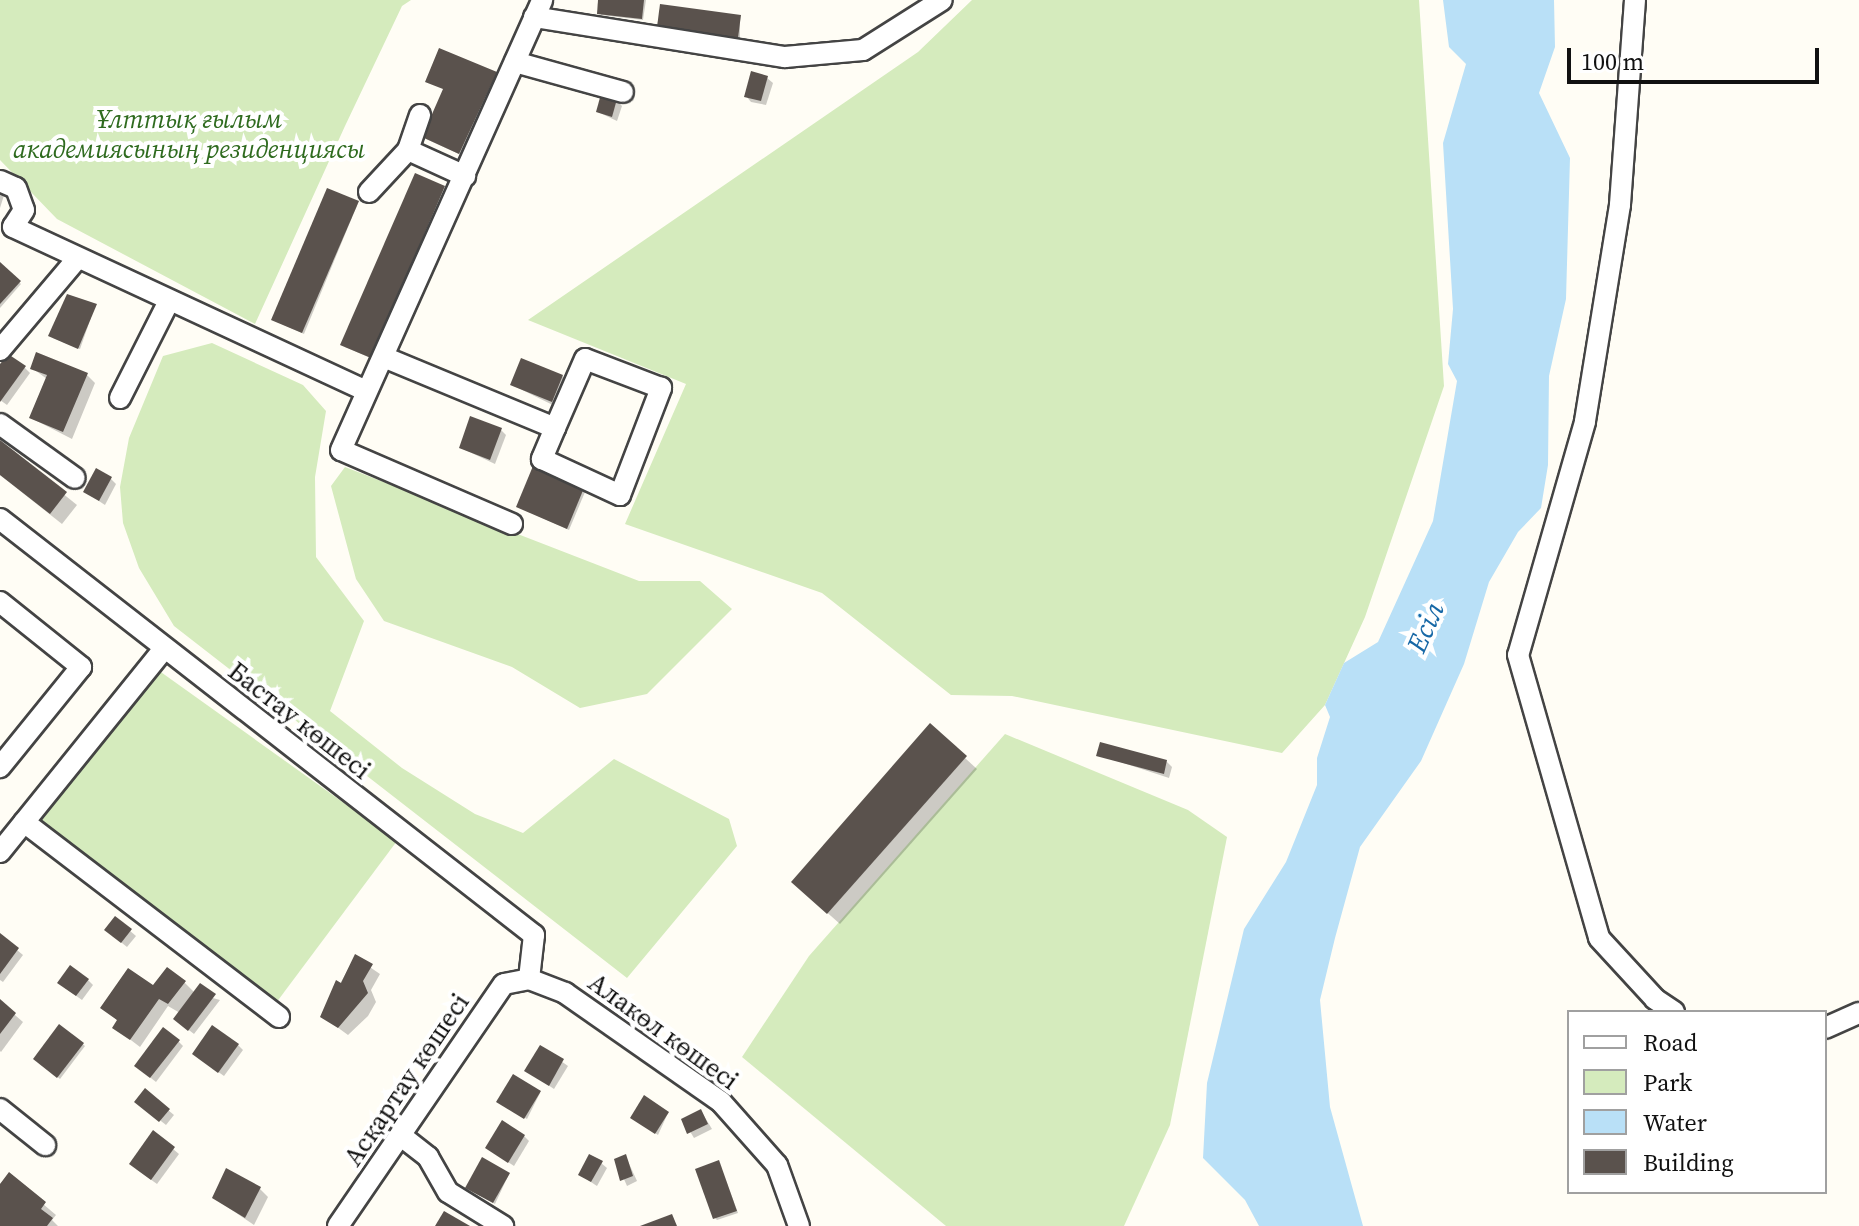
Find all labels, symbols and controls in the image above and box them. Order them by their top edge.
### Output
scale bar [1571,32,1823,82]
text: 100 m [1581,45,1644,78]
park label: Ұлттық ғылым академиясының резиденциясы [13,104,365,166]
water label: Есіл [1399,597,1451,657]
street label: Бастау көшесі [222,656,376,786]
street label: Алакөл көшесі [582,967,744,1097]
street label: Асқартау көшесі [338,988,476,1172]
legend [1567,1010,1827,1194]
text: Road [1643,1026,1697,1059]
text: Park [1643,1066,1692,1099]
text: Water [1643,1106,1707,1139]
text: Building [1643,1146,1734,1179]

